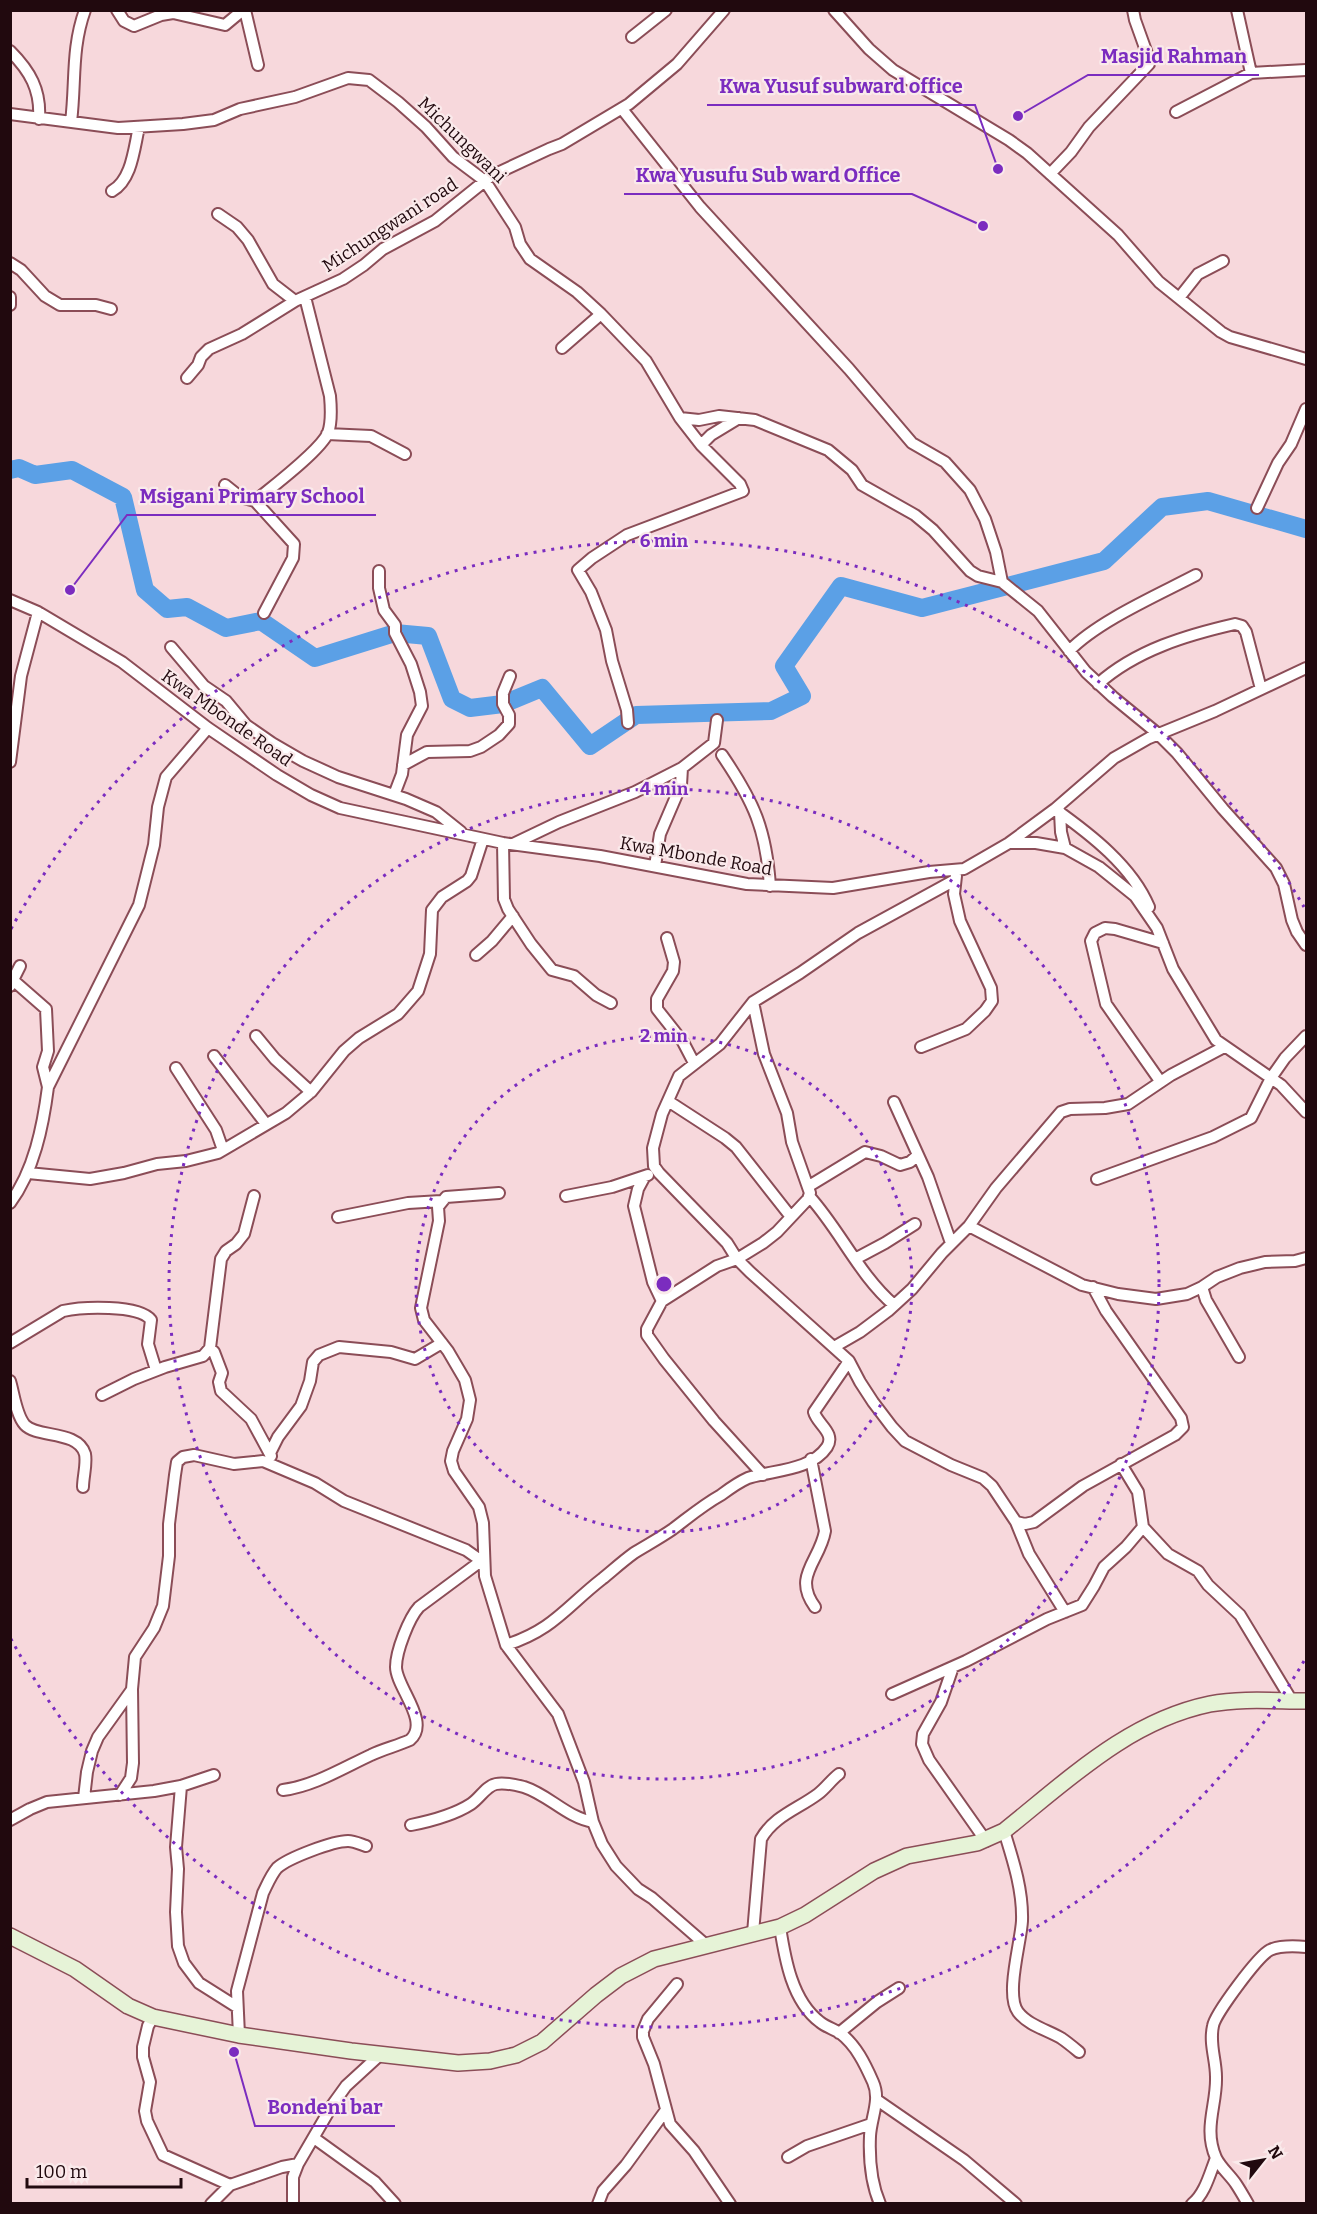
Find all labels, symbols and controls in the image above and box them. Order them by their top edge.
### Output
callout: Masjid Rahman [1088,37,1259,75]
text: Masjid Rahman [1101,44,1247,68]
callout: Kwa Yusuf subward office [707,67,975,105]
text: Kwa Yusuf subward office [719,74,963,98]
street label: Michungwani [413,92,511,188]
callout: Kwa Yusufu Sub ward Office [624,156,912,194]
text: Kwa Yusufu Sub ward Office [636,163,900,187]
street label: Michungwani road [318,173,462,277]
callout: Msigani Primary School [127,477,376,515]
text: Msigani Primary School [139,484,365,508]
text: 6 min [640,530,689,552]
street label: Kwa Mbonde Road [157,665,297,771]
text: 4 min [640,778,689,800]
street label: Kwa Mbonde Road [618,832,774,880]
text: 2 min [640,1025,688,1047]
centre of rings [654,1274,674,1294]
callout: Bondeni bar [255,2088,395,2126]
text: Bondeni bar [267,2095,383,2119]
north arrow [1233,2130,1293,2190]
text: N [1264,2142,1287,2163]
scale bar [27,2151,182,2189]
text: 100 m [36,2161,87,2183]

